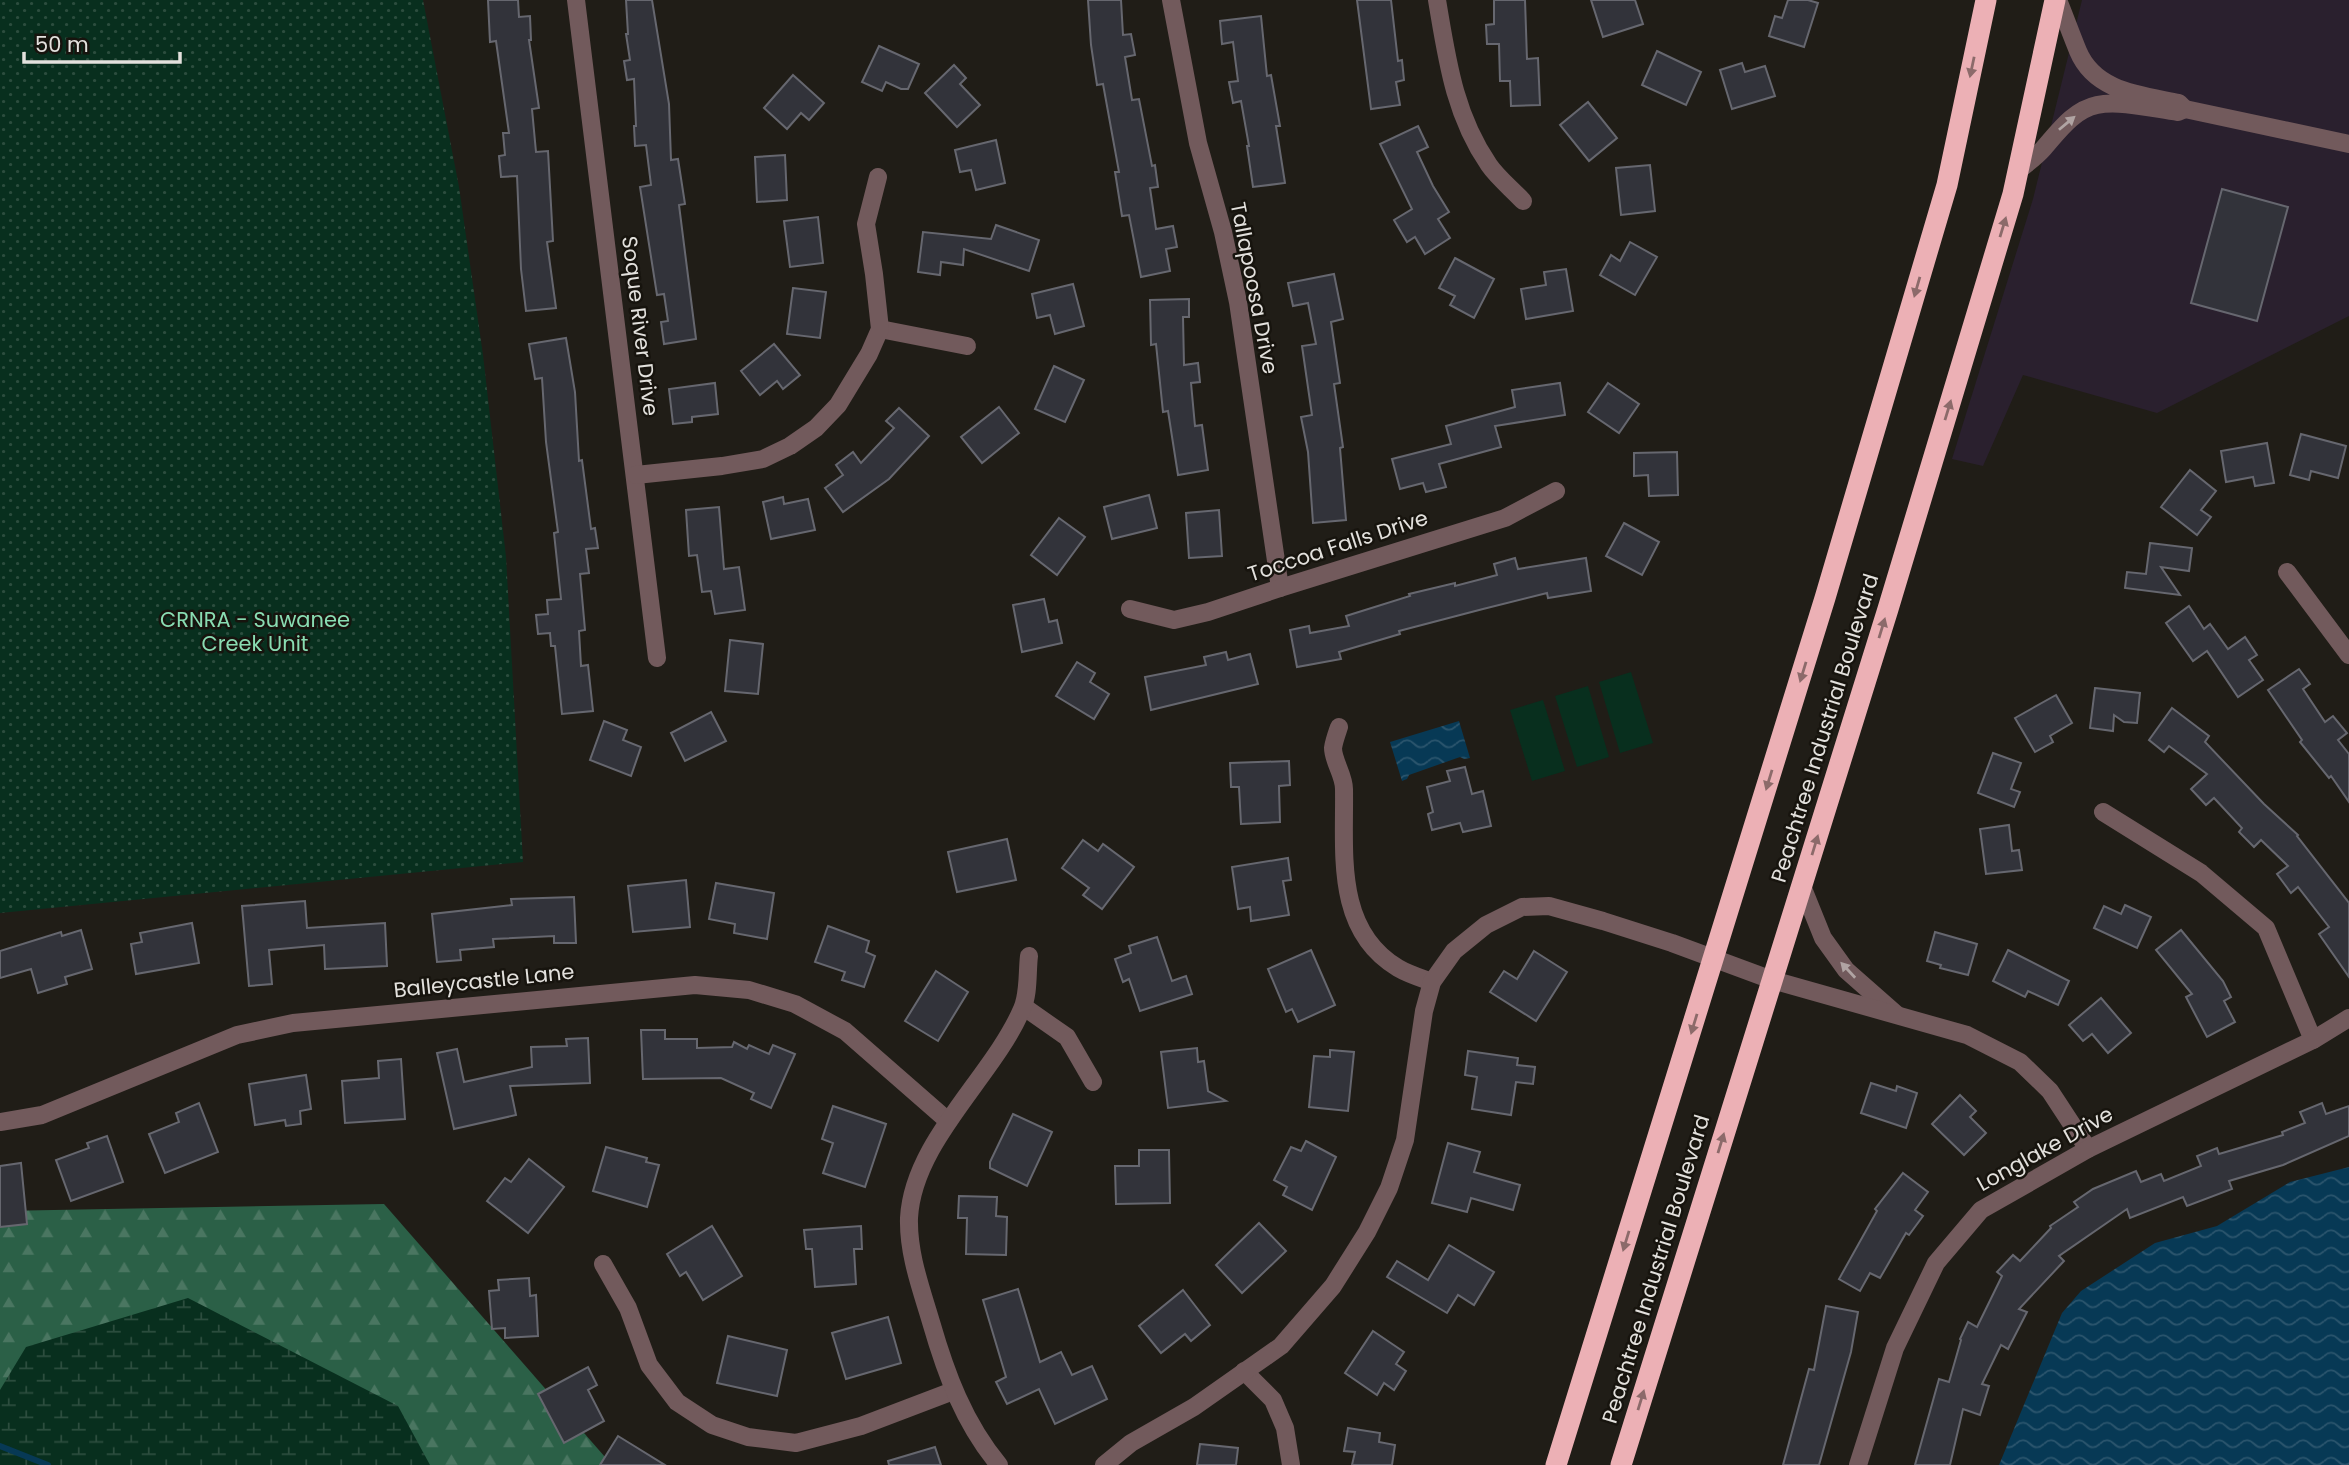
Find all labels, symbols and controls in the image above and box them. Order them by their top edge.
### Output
scale bar [24,21,180,65]
text: 50 m [35,30,89,59]
one-way arrow [1966,56,1977,78]
one-way arrow [2058,116,2075,131]
street label: Tallapoosa Drive [1224,199,1285,376]
one-way arrow [1999,216,2009,237]
street label: Soque River Drive [615,234,666,417]
one-way arrow [1912,277,1922,298]
one-way arrow [1944,399,1954,420]
street label: Toccoa Falls Drive [1244,503,1432,588]
street label: Peachtree Industrial Boulevard [1764,570,1885,886]
park label: CRNRA - Suwanee Creek Unit [160,605,350,658]
one-way arrow [1878,617,1888,638]
one-way arrow [1797,662,1807,683]
one-way arrow [1764,770,1774,791]
one-way arrow [1810,834,1820,855]
street label: Balleycastle Lane [392,957,576,1004]
one-way arrow [1841,962,1857,979]
one-way arrow [1688,1014,1699,1035]
street label: Longlake Drive [1971,1099,2118,1198]
street label: Peachtree Industrial Boulevard [1595,1111,1716,1427]
one-way arrow [1717,1132,1727,1153]
one-way arrow [1621,1231,1631,1252]
one-way arrow [1637,1389,1647,1410]

